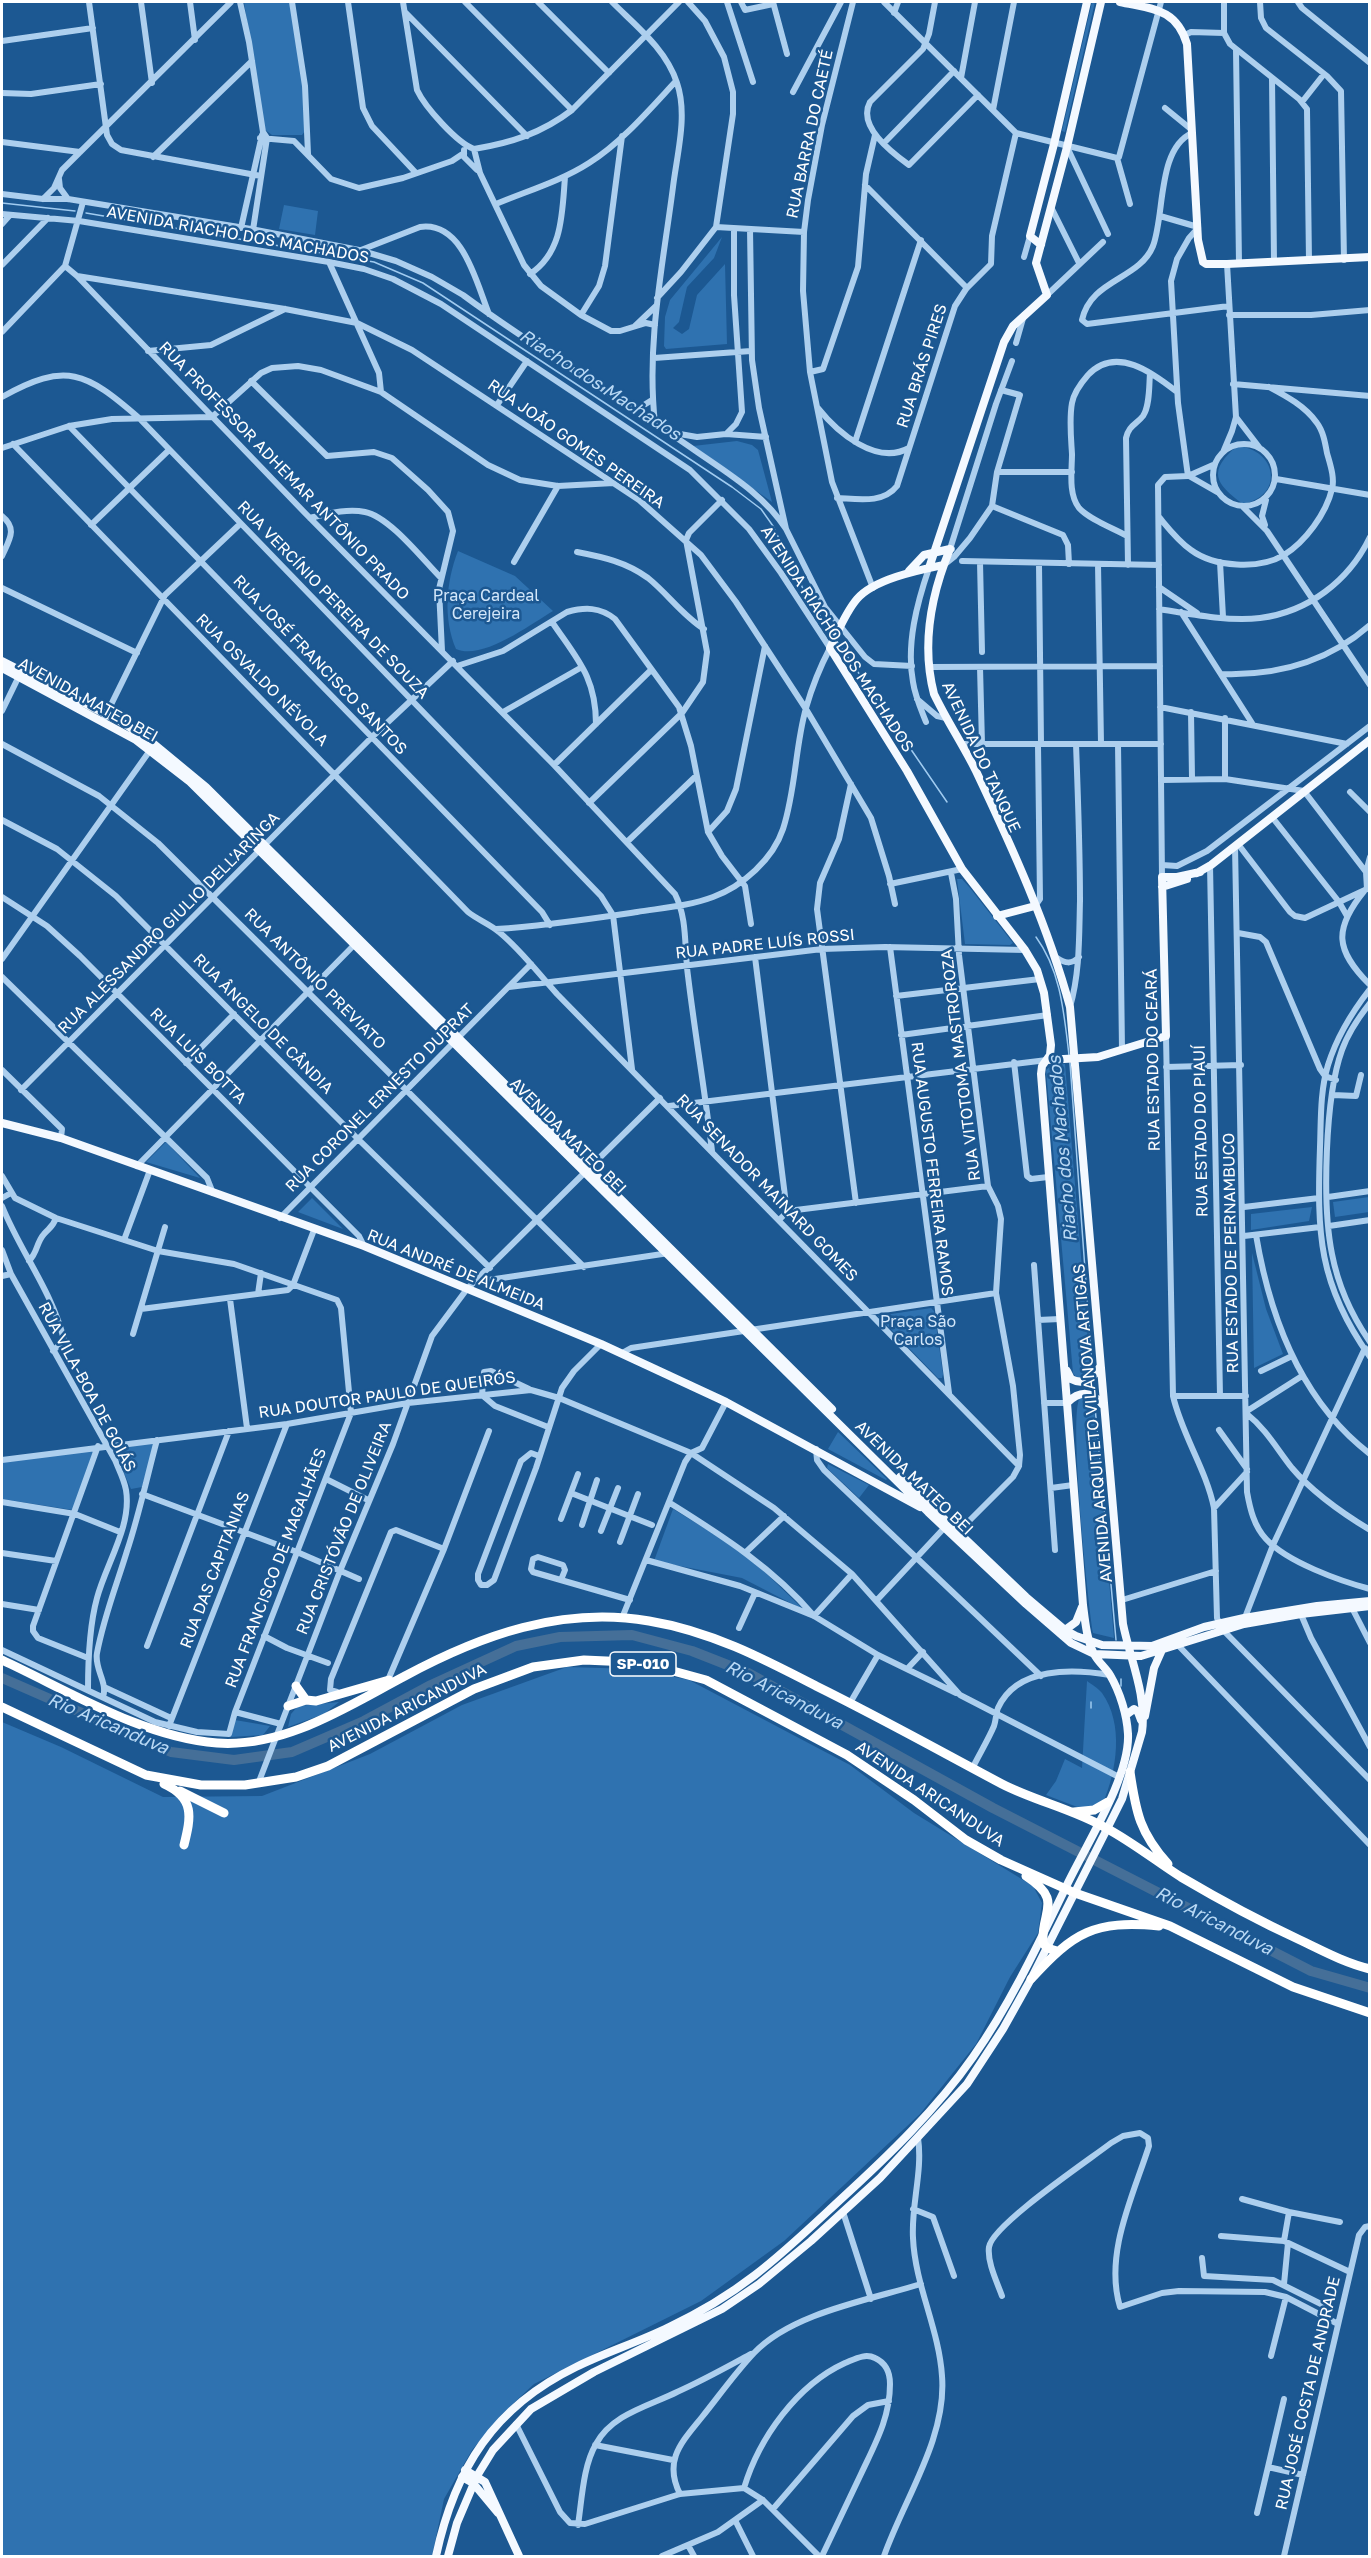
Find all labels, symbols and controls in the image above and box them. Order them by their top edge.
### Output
street label: RUA BARRA DO CAETÉ [783,48,837,220]
street label: AVENIDA RIACHO DOS MACHADOS [105,202,371,268]
street label: RUA BRÁS PIRES [893,301,951,431]
water label: Riacho dos Machados [516,325,684,445]
street label: RUA PROFESSOR ADHEMAR ANTÔNIO PRADO [155,338,413,604]
street label: RUA JOÃO GOMES PEREIRA [484,375,668,513]
street label: RUA VERCÍNIO PEREIRA DE SOUZA [233,497,433,703]
street label: AVENIDA RIACHO DOS MACHADOS [756,522,918,756]
street label: RUA JOSÉ FRANCISCO SANTOS [229,571,411,759]
park label: Praça Cardeal Cerejeira [433,586,539,624]
street label: RUA OSVALDO NÉVOLA [192,610,332,750]
street label: AVENIDA MATEO BEI [15,654,161,746]
street label: AVENIDA DO TANQUE [938,678,1024,836]
street label: RUA ALESSANDRO GIULIO DELL'ARINGA [54,808,284,1038]
street label: RUA ANTÔNIO PREVIATO [240,904,390,1054]
street label: RUA PADRE LUÍS ROSSI [674,925,856,963]
street label: RUA VITOTOMA MASTROROZA [937,948,985,1182]
street label: RUA ÂNGELO DE CÂNDIA [189,950,337,1098]
street label: RUA ESTADO DO CEARÁ [1142,968,1164,1152]
street label: RUA CORONEL ERNESTO DUPRAT [282,1000,478,1196]
street label: RUA LUIS BOTTA [146,1004,250,1108]
street label: RUA AUGUSTO FERREIRA RAMOS [907,1041,957,1297]
street label: RUA ESTADO DO PIAUÍ [1190,1045,1212,1217]
water label: Riacho dos Machados [1044,1055,1082,1243]
street label: AVENIDA MATEO BEI [506,1074,630,1198]
street label: RUA SENADOR MAINARD GOMES [672,1090,862,1286]
street label: RUA ESTADO DE PERNAMBUCO [1219,1132,1243,1374]
street label: RUA ANDRÉ DE ALMEIDA [364,1225,548,1315]
street label: AVENIDA ARQUITETO VILANOVA ARTIGAS [1069,1263,1117,1583]
street label: RUA VILA-BOA DE GOIÁS [34,1299,140,1475]
park label: Praça São Carlos [880,1312,956,1350]
street label: RUA DOUTOR PAULO DE QUEIRÓS [257,1367,517,1423]
street label: AVENIDA MATEO BEI [851,1417,977,1539]
street label: RUA CRISTÓVÃO DE OLIVEIRA [292,1419,396,1637]
street label: RUA FRANCISCO DE MAGALHÃES [221,1445,331,1691]
street label: RUA DAS CAPITANIAS [176,1489,254,1651]
road number: SP-010 [610,1652,676,1676]
water label: Rio Aricanduva [722,1656,846,1734]
street label: AVENIDA ARICANDUVA [324,1660,490,1756]
water label: Rio Aricanduva [44,1689,172,1759]
street label: AVENIDA ARICANDUVA [852,1737,1008,1851]
water label: Rio Aricanduva [1152,1882,1276,1960]
street label: RUA JOSÉ COSTA DE ANDRADE [1272,2274,1344,2512]

